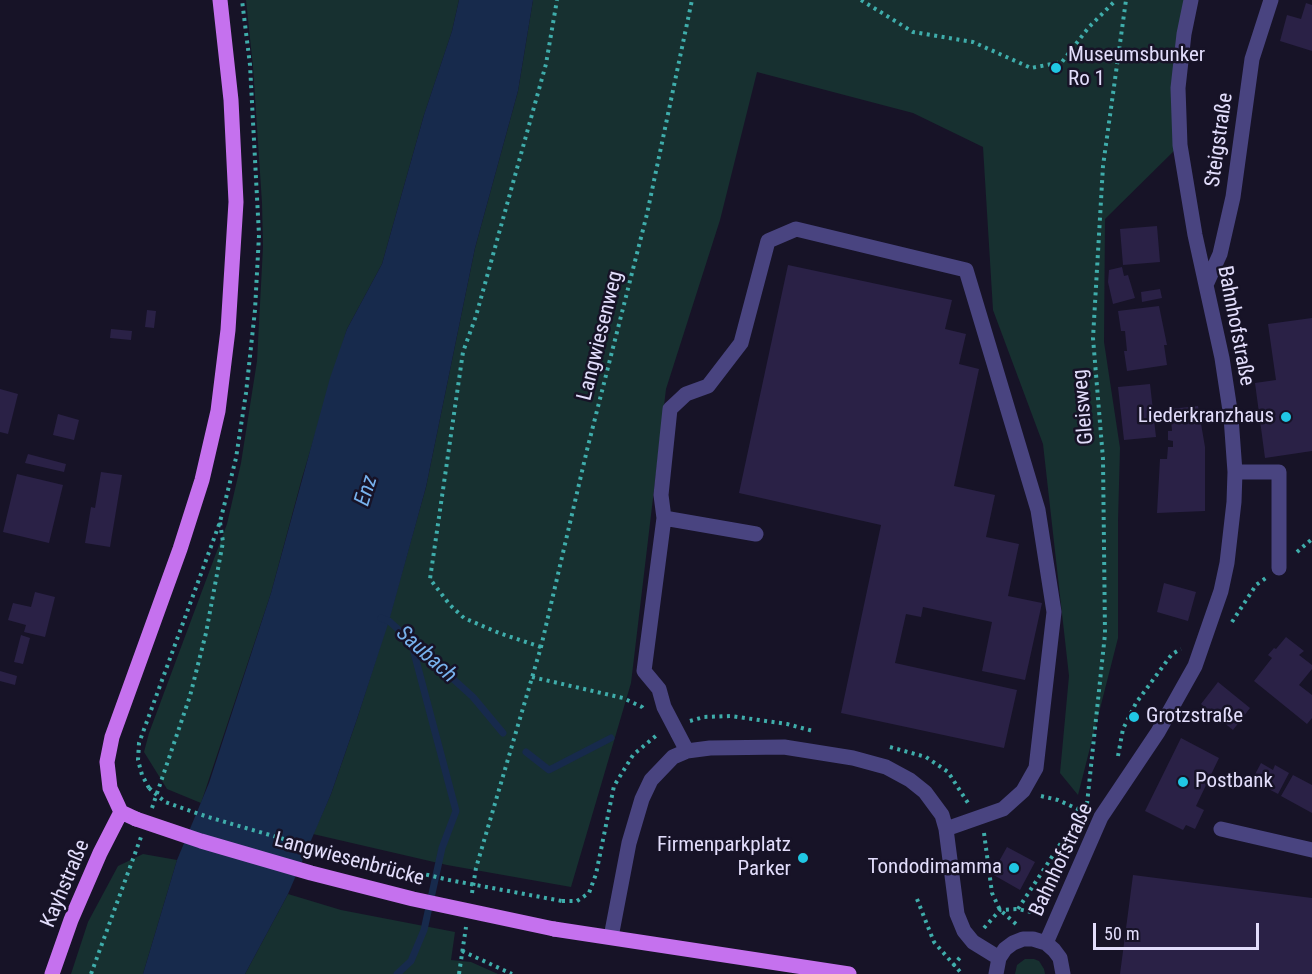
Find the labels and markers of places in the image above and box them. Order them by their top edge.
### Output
place label: Museumsbunker Ro 1 [1068,43,1205,93]
marker: Museumsbunker Ro 1 [1049,61,1063,75]
place label: Liederkranzhaus [1138,404,1274,430]
marker: Liederkranzhaus [1279,410,1293,424]
place label: Grotzstraße [1146,704,1243,730]
marker: Grotzstraße [1127,710,1141,724]
place label: Postbank [1195,769,1273,795]
marker: Postbank [1176,775,1190,789]
place label: Firmenparkplatz Parker [657,833,791,883]
marker: Firmenparkplatz Parker [796,851,810,865]
place label: Tondodimamma [868,855,1002,881]
marker: Tondodimamma [1007,861,1021,875]

